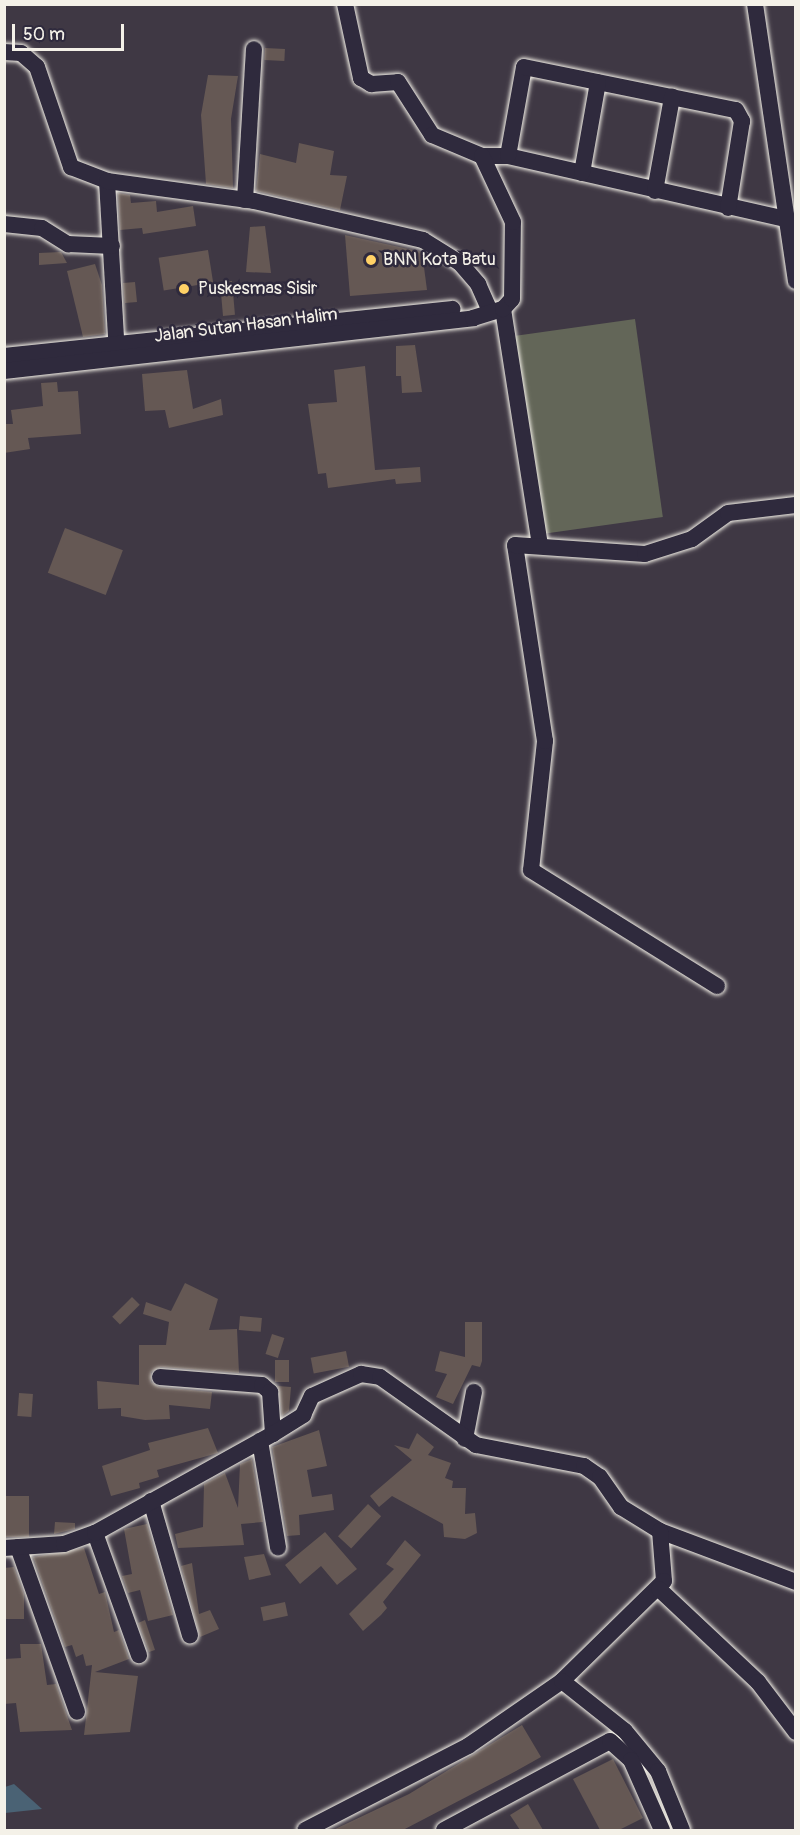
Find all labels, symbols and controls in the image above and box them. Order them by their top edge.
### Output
scale bar [15,12,128,50]
text: 50 m [23,23,65,46]
place label: BNN Kota Batu [383,249,496,271]
marker: BNN Kota Batu [364,253,378,267]
place label: Puskesmas Sisir [198,278,317,300]
marker: Puskesmas Sisir [175,280,193,298]
street label: Jalan Sutan Hasan Halim [153,304,339,348]

